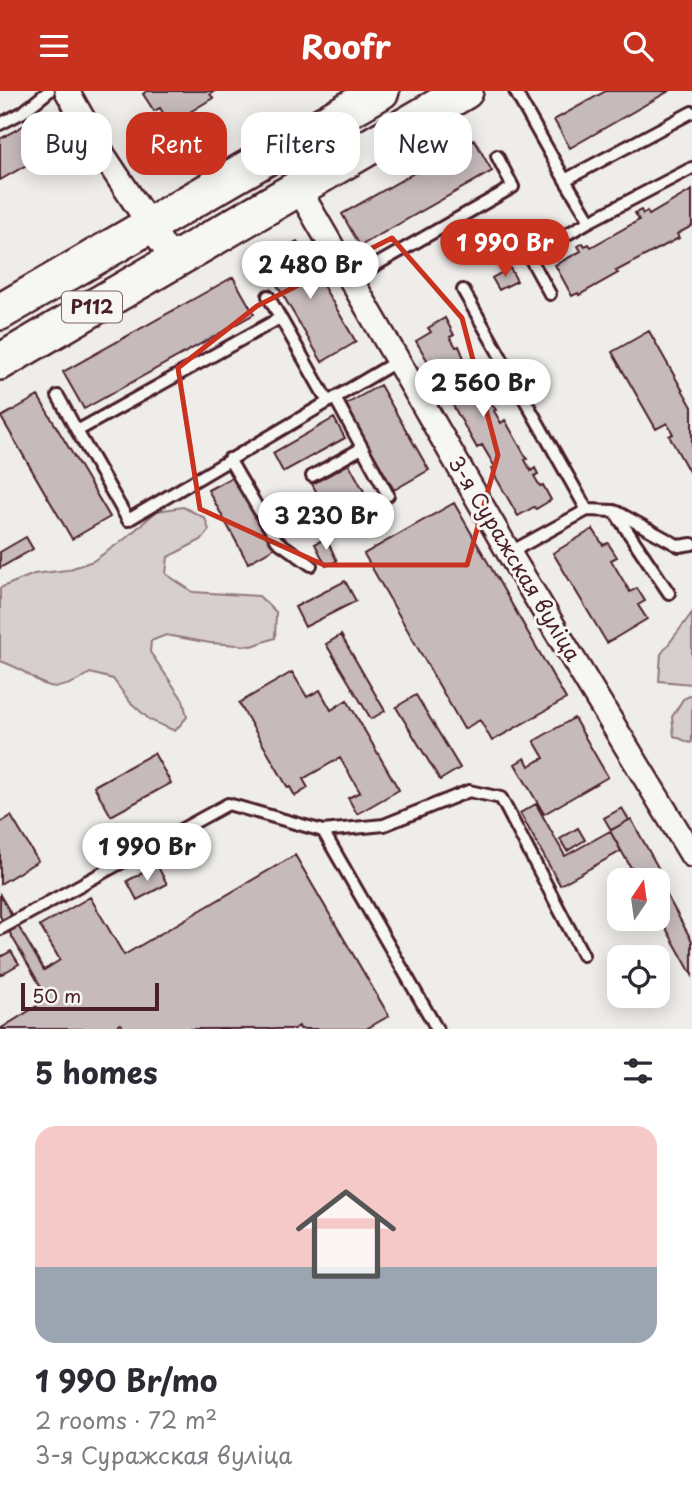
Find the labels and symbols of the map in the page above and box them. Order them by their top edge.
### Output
pin: 1 990 Br [433,219,577,279]
pin: 2 480 Br [238,241,382,301]
road number: Р112 [62,291,122,323]
pin: 2 560 Br [411,359,555,419]
street label: 3-я Суражская вуліца [441,449,590,667]
pin: 3 230 Br [254,493,398,552]
pin: 1 990 Br [75,823,219,883]
north arrow [607,868,670,931]
scale bar [21,980,159,1012]

